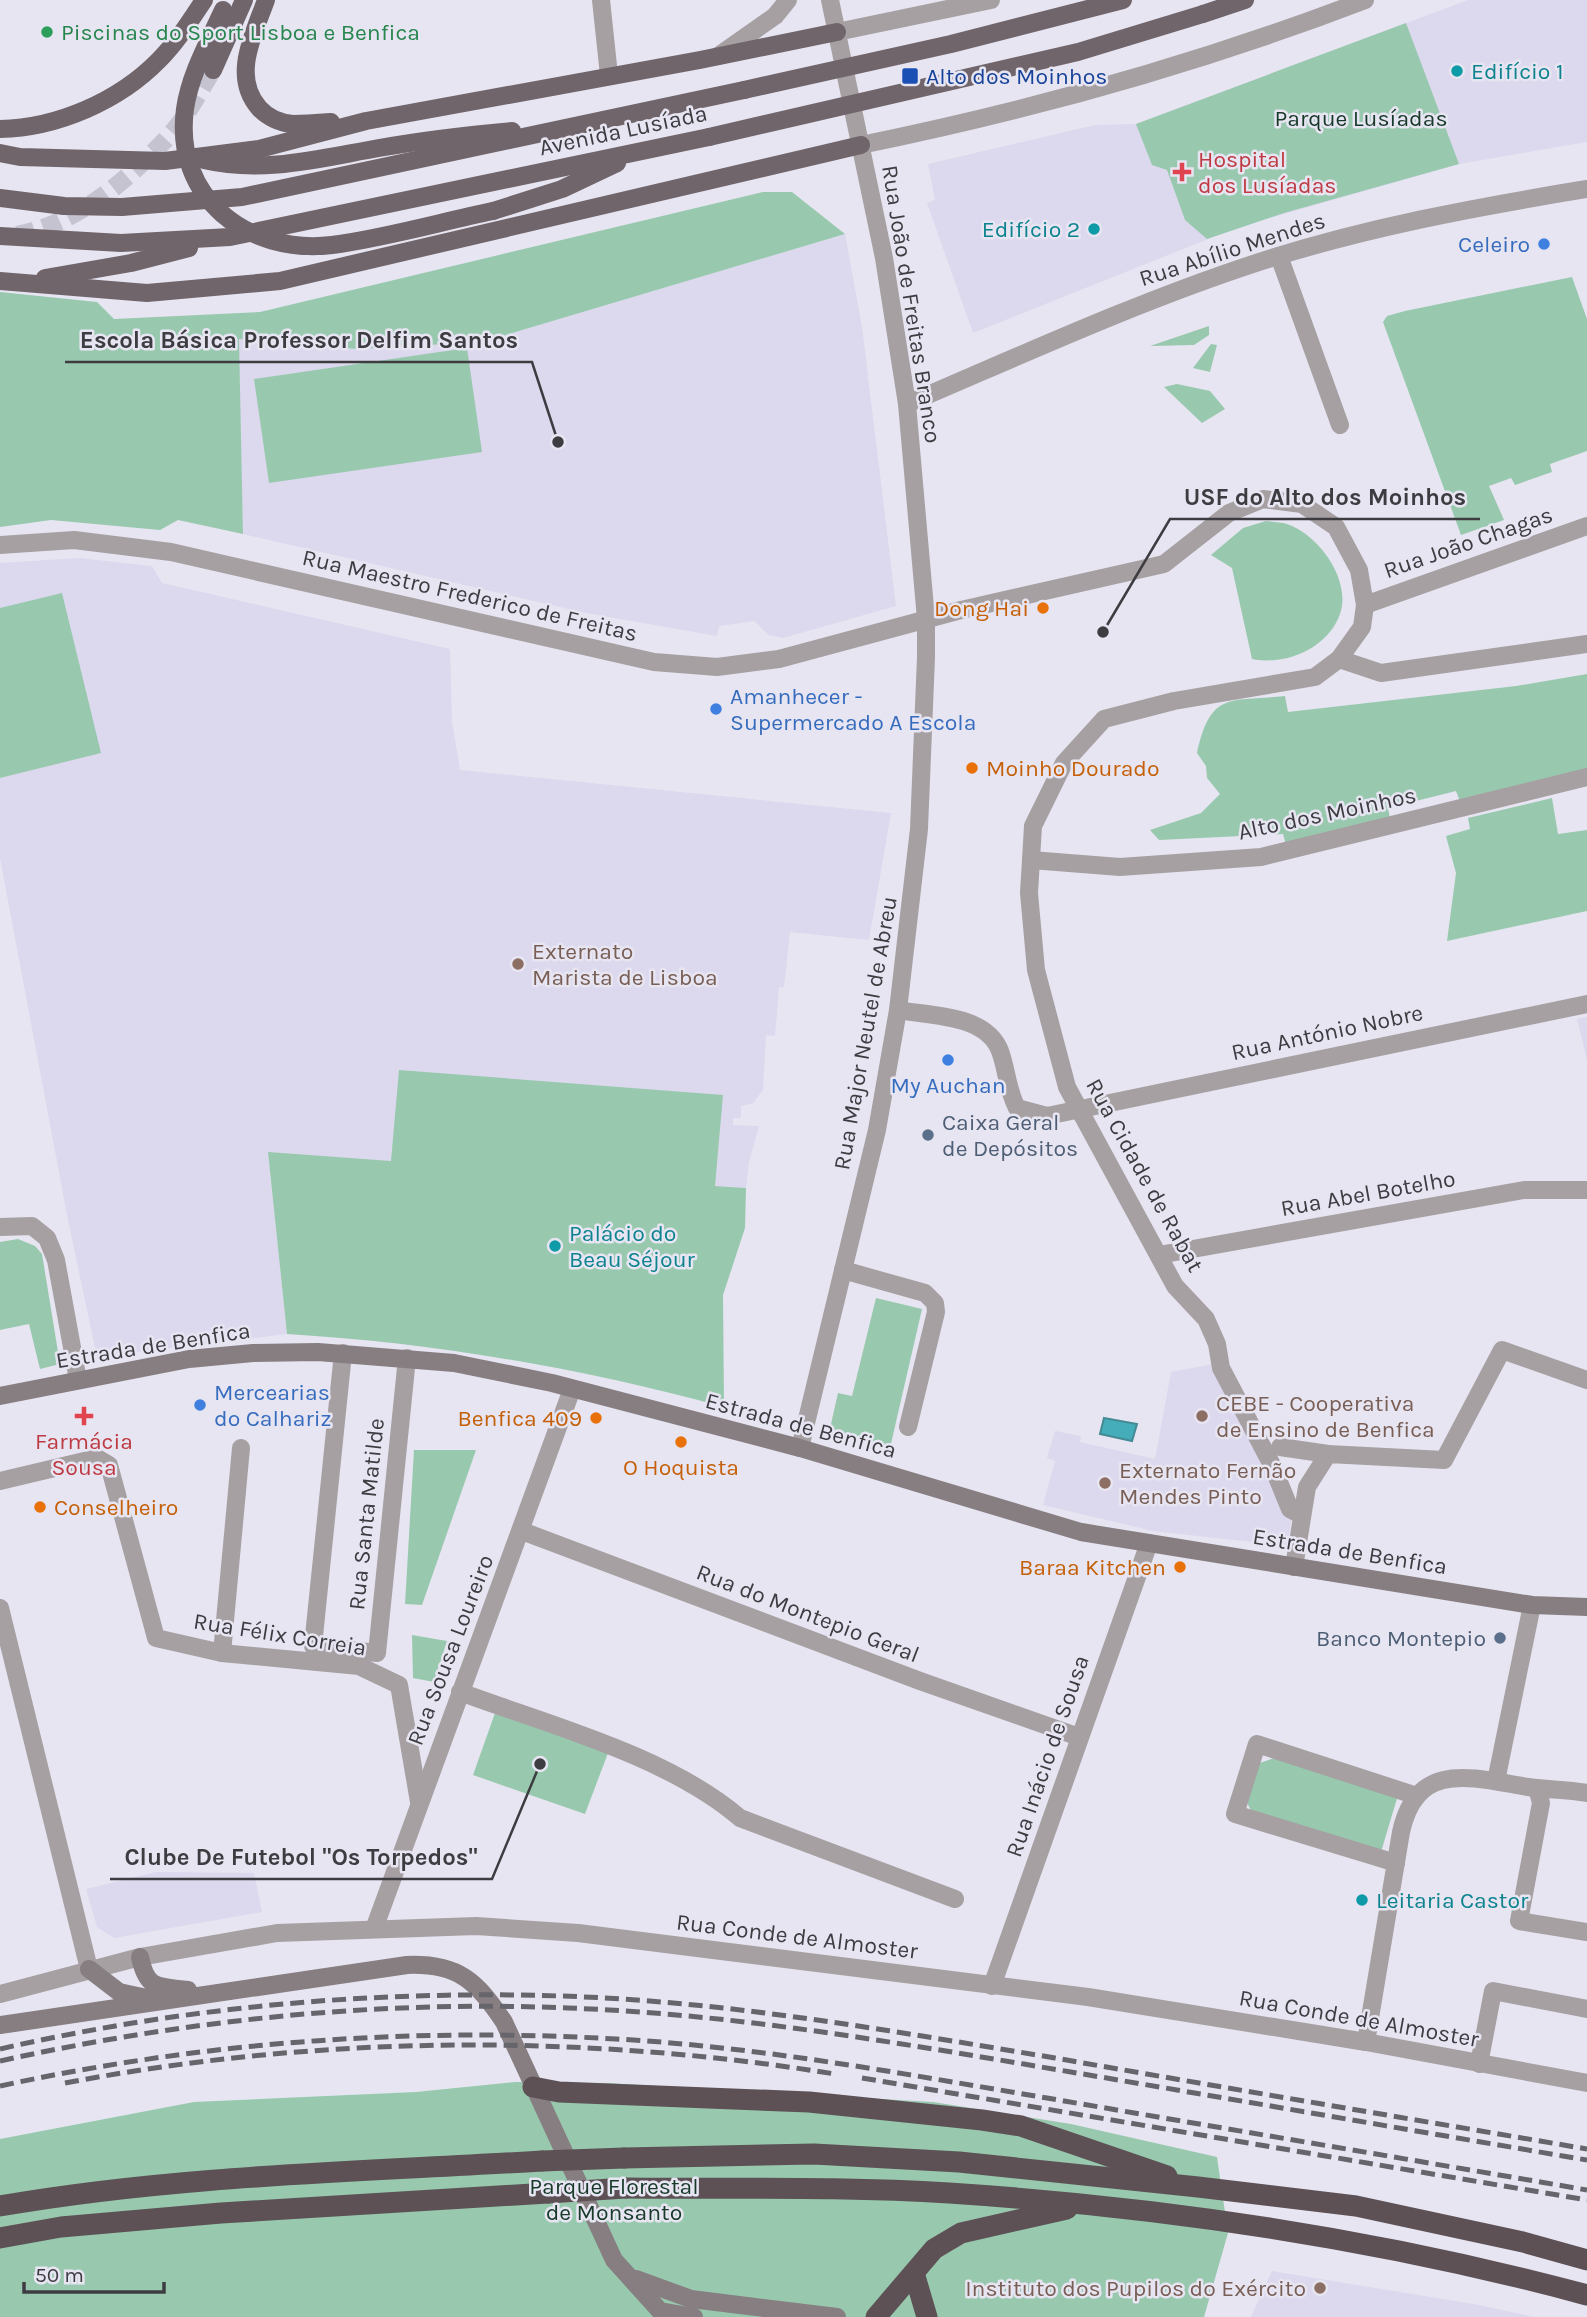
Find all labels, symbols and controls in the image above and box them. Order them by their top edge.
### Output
place label: Piscinas do Sport Lisboa e Benfica [61,19,420,46]
marker: Piscinas do Sport Lisboa e Benfica [39,24,55,40]
place label: Edifício 1 [1471,58,1564,85]
place label: Alto dos Moinhos [926,63,1107,90]
marker: Edifício 1 [1449,63,1465,79]
marker: Alto dos Moinhos [900,66,920,86]
street label: Avenida Lusíada [537,99,710,161]
park label: Parque Lusíadas [1274,105,1448,132]
place label: Hospital dos Lusíadas [1198,146,1336,199]
marker: Hospital dos Lusíadas [1172,162,1192,182]
street label: Rua João de Freitas Branco [876,163,947,445]
street label: Rua Abílio Mendes [1136,207,1329,292]
place label: Edifício 2 [982,216,1080,243]
marker: Edifício 2 [1086,221,1102,237]
place label: Celeiro [1458,231,1530,258]
marker: Celeiro [1536,236,1552,252]
callout: Escola Básica Professor Delfim Santos [65,317,532,362]
text: Escola Básica Professor Delfim Santos [80,326,518,354]
callout: USF do Alto dos Moinhos [1170,474,1480,519]
text: USF do Alto dos Moinhos [1184,483,1466,511]
street label: Rua João Chagas [1380,501,1556,584]
street label: Rua Maestro Frederico de Freitas [300,544,640,647]
place label: Dong Hai [934,595,1029,622]
marker: Dong Hai [1035,600,1051,616]
place label: Amanhecer - Supermercado A Escola [730,683,976,736]
marker: Amanhecer - Supermercado A Escola [708,701,724,717]
place label: Moinho Dourado [986,755,1160,782]
marker: Moinho Dourado [964,760,980,776]
street label: Alto dos Moinhos [1236,781,1419,846]
street label: Rua Major Neutel de Abreu [828,894,903,1172]
place label: Externato Marista de Lisboa [532,938,718,991]
marker: Externato Marista de Lisboa [510,956,526,972]
street label: Rua António Nobre [1229,999,1425,1066]
marker: My Auchan [940,1052,956,1068]
place label: My Auchan [890,1072,1006,1099]
street label: Rua Cidade de Rabat [1080,1074,1209,1277]
place label: Caixa Geral de Depósitos [942,1109,1078,1162]
marker: Caixa Geral de Depósitos [920,1127,936,1143]
street label: Rua Abel Botelho [1279,1165,1458,1222]
place label: Palácio do Beau Séjour [569,1220,696,1273]
marker: Palácio do Beau Séjour [547,1238,563,1254]
street label: Estrada de Benfica [54,1317,252,1374]
place label: Mercearias do Calhariz [214,1379,331,1432]
street label: Estrada de Benfica [702,1387,899,1464]
place label: CEBE - Cooperativa de Ensino de Benfica [1216,1390,1435,1443]
marker: Mercearias do Calhariz [192,1397,208,1413]
place label: Benfica 409 [457,1405,582,1432]
marker: Farmácia Sousa [76,1408,92,1424]
marker: CEBE - Cooperativa de Ensino de Benfica [1194,1408,1210,1424]
marker: Benfica 409 [588,1410,604,1426]
street label: Rua Santa Matilde [343,1417,390,1611]
place label: Farmácia Sousa [35,1428,133,1481]
marker: O Hoquista [673,1434,689,1450]
place label: O Hoquista [623,1454,739,1481]
place label: Externato Fernão Mendes Pinto [1119,1457,1296,1510]
marker: Externato Fernão Mendes Pinto [1097,1475,1113,1491]
place label: Conselheiro [54,1494,178,1521]
marker: Conselheiro [32,1499,48,1515]
street label: Estrada de Benfica [1251,1523,1449,1580]
street label: Rua Sousa Loureiro [402,1551,499,1749]
place label: Baraa Kitchen [1019,1554,1166,1581]
street label: Rua do Montepio Geral [693,1558,923,1668]
marker: Baraa Kitchen [1172,1559,1188,1575]
street label: Rua Félix Correia [192,1608,368,1661]
place label: Banco Montepio [1316,1625,1486,1652]
marker: Banco Montepio [1492,1630,1508,1646]
street label: Rua Inácio de Sousa [1000,1652,1095,1861]
callout: Clube De Futebol "Os Torpedos" [110,1834,492,1879]
text: Clube De Futebol "Os Torpedos" [124,1843,478,1871]
place label: Leitaria Castor [1376,1887,1529,1914]
marker: Leitaria Castor [1354,1892,1370,1908]
street label: Rua Conde de Almoster [675,1908,920,1965]
street label: Rua Conde de Almoster [1237,1984,1482,2053]
park label: Parque Florestal de Monsanto [529,2173,699,2226]
scale bar [24,2250,164,2294]
text: 50 m [35,2263,84,2287]
place label: Instituto dos Pupilos do Exército [965,2275,1306,2302]
marker: Instituto dos Pupilos do Exército [1312,2280,1328,2296]

